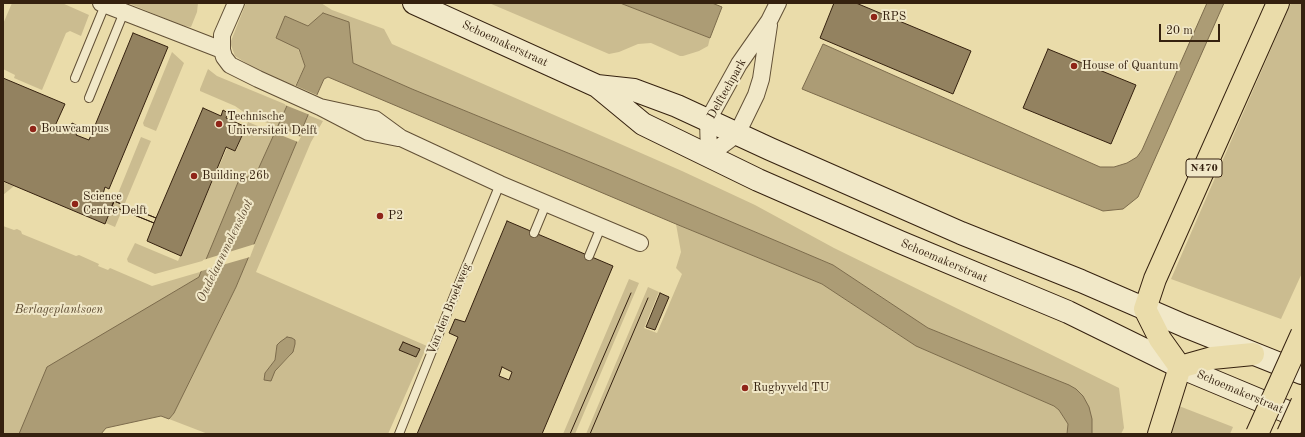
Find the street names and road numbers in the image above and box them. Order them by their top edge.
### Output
street label: Schoemakerstraat [460,18,550,70]
street label: Delftechpark [704,56,750,122]
road number: N470 [1186,159,1222,177]
street label: Schoemakerstraat [898,236,990,286]
street label: Van den Broekweg [424,261,474,357]
street label: Schoemakerstraat [1194,367,1286,417]

